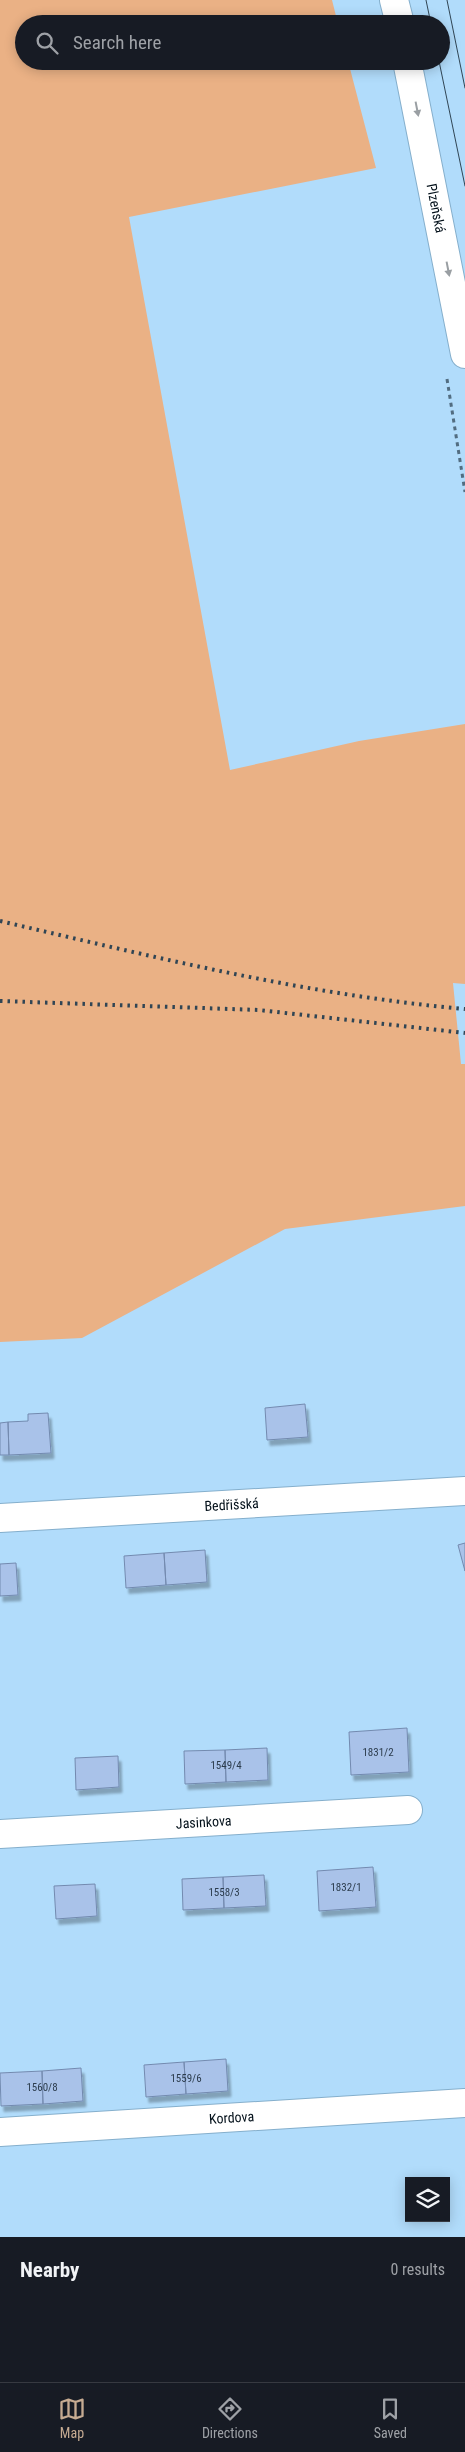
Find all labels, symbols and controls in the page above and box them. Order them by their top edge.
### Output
search box [15,15,450,70]
icon: search [33,29,61,57]
text: Search here [73,31,161,54]
one-way arrow [413,102,421,118]
street label: Plzeňská [423,182,449,234]
one-way arrow [444,261,452,277]
street label: Bedřišská [204,1495,259,1514]
house number: 1831/2 [362,1746,394,1759]
house number: 1549/4 [210,1759,242,1772]
street label: Jasinkova [175,1812,232,1832]
house number: 1832/1 [330,1881,362,1894]
house number: 1558/3 [208,1886,240,1899]
house number: 1559/6 [170,2072,202,2085]
house number: 1560/8 [26,2081,58,2094]
street label: Kordova [209,2108,255,2127]
map controls [405,2177,450,2222]
button: layers [405,2177,450,2222]
text: Nearby [20,2258,79,2282]
text: 0 results [390,2260,445,2279]
tab: Map [58,2395,86,2441]
tab: Directions [202,2395,258,2441]
tab: Saved [374,2395,407,2441]

